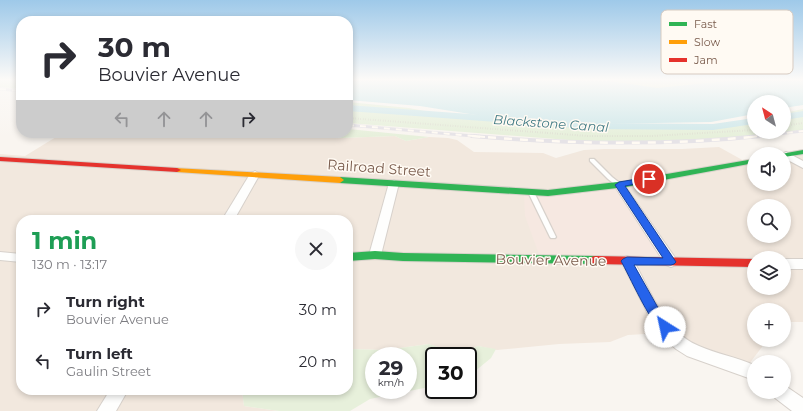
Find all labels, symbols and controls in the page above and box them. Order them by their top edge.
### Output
legend [661,10,793,74]
text: Fast [694,17,718,31]
text: 30 m [98,30,171,64]
icon: right [32,32,84,84]
text: Slow [694,35,720,49]
text: Jam [693,53,718,67]
text: Bouvier Avenue [98,64,240,86]
north arrow [747,95,791,139]
map controls [747,95,791,399]
icon: left [111,108,133,130]
icon: ahead [153,108,175,130]
icon: ahead [195,108,217,130]
icon: right [237,108,259,130]
water label: Blackstone Canal [493,111,610,135]
button: sound [747,147,791,191]
street label: Railroad Street [327,155,432,181]
pin [632,162,666,196]
icon: arrive [638,168,660,190]
button: search [747,199,791,243]
text: 1 min [32,226,97,255]
button: close [295,228,337,270]
street label: Bouvier Avenue [496,250,606,270]
button: layers [747,251,791,295]
text: 130 m · 13:17 [32,256,107,272]
text: Turn right [66,292,145,311]
icon: right [32,298,54,320]
text: 30 m [299,300,337,319]
button: + [747,303,791,347]
position arrow [644,306,686,348]
text: Bouvier Avenue [66,311,169,327]
text: Turn left [66,344,133,363]
speed limit sign: 30 [425,347,477,399]
icon: left [32,350,54,372]
text: 20 m [299,352,337,371]
button: − [747,355,791,399]
text: 29 [379,356,403,380]
text: Gaulin Street [66,363,151,379]
text: km/h [378,376,404,389]

